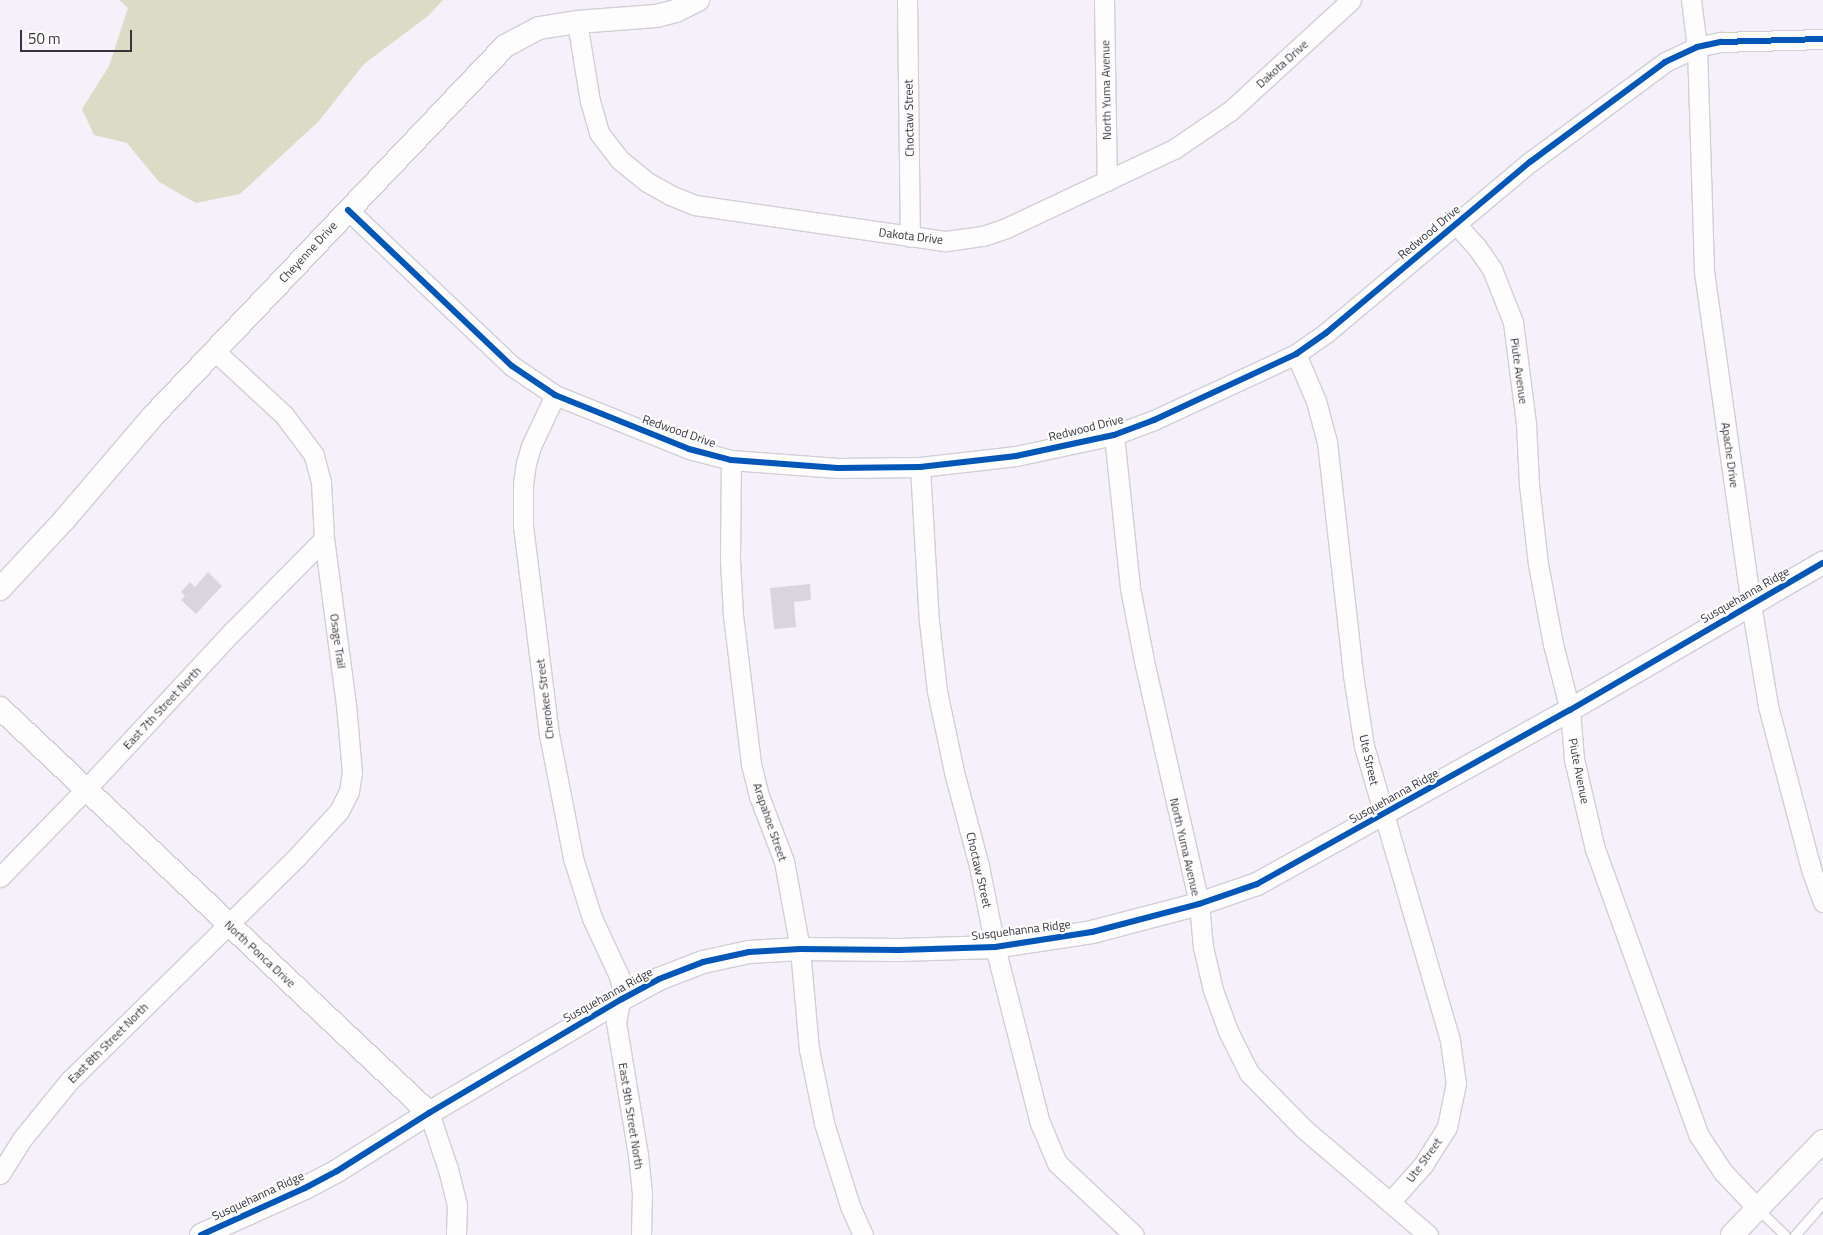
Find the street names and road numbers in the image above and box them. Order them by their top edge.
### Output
street label: Dakota Drive [1253,37,1311,91]
street label: North Yuma Avenue [1098,40,1114,140]
street label: Choctaw Street [901,79,917,157]
street label: Redwood Drive [1395,202,1463,262]
street label: Cheyenne Drive [276,218,340,286]
street label: Dakota Drive [878,225,944,247]
street label: Piute Avenue [1507,337,1531,405]
street label: Redwood Drive [640,412,718,450]
street label: Redwood Drive [1047,412,1125,444]
street label: Apache Drive [1718,421,1742,489]
street label: Susquehanna Ridge [1698,564,1792,626]
street label: Osage Trail [327,613,349,669]
street label: Cherokee Street [533,658,557,740]
street label: East 7th Street North [120,664,204,752]
street label: Ute Street [1356,733,1382,787]
street label: Piute Avenue [1566,737,1592,805]
street label: Susquehanna Ridge [1347,766,1441,826]
street label: Arapahoe Street [750,781,790,863]
street label: North Yuma Avenue [1167,797,1203,897]
street label: Choctaw Street [963,831,995,909]
street label: North Ponca Drive [222,917,298,991]
street label: Susquehanna Ridge [971,917,1071,943]
street label: Susquehanna Ridge [561,965,655,1025]
street label: East 8th Street North [65,1000,151,1086]
street label: East 9th Street North [615,1062,647,1170]
street label: Ute Street [1403,1135,1445,1185]
street label: Susquehanna Ridge [210,1168,306,1224]

